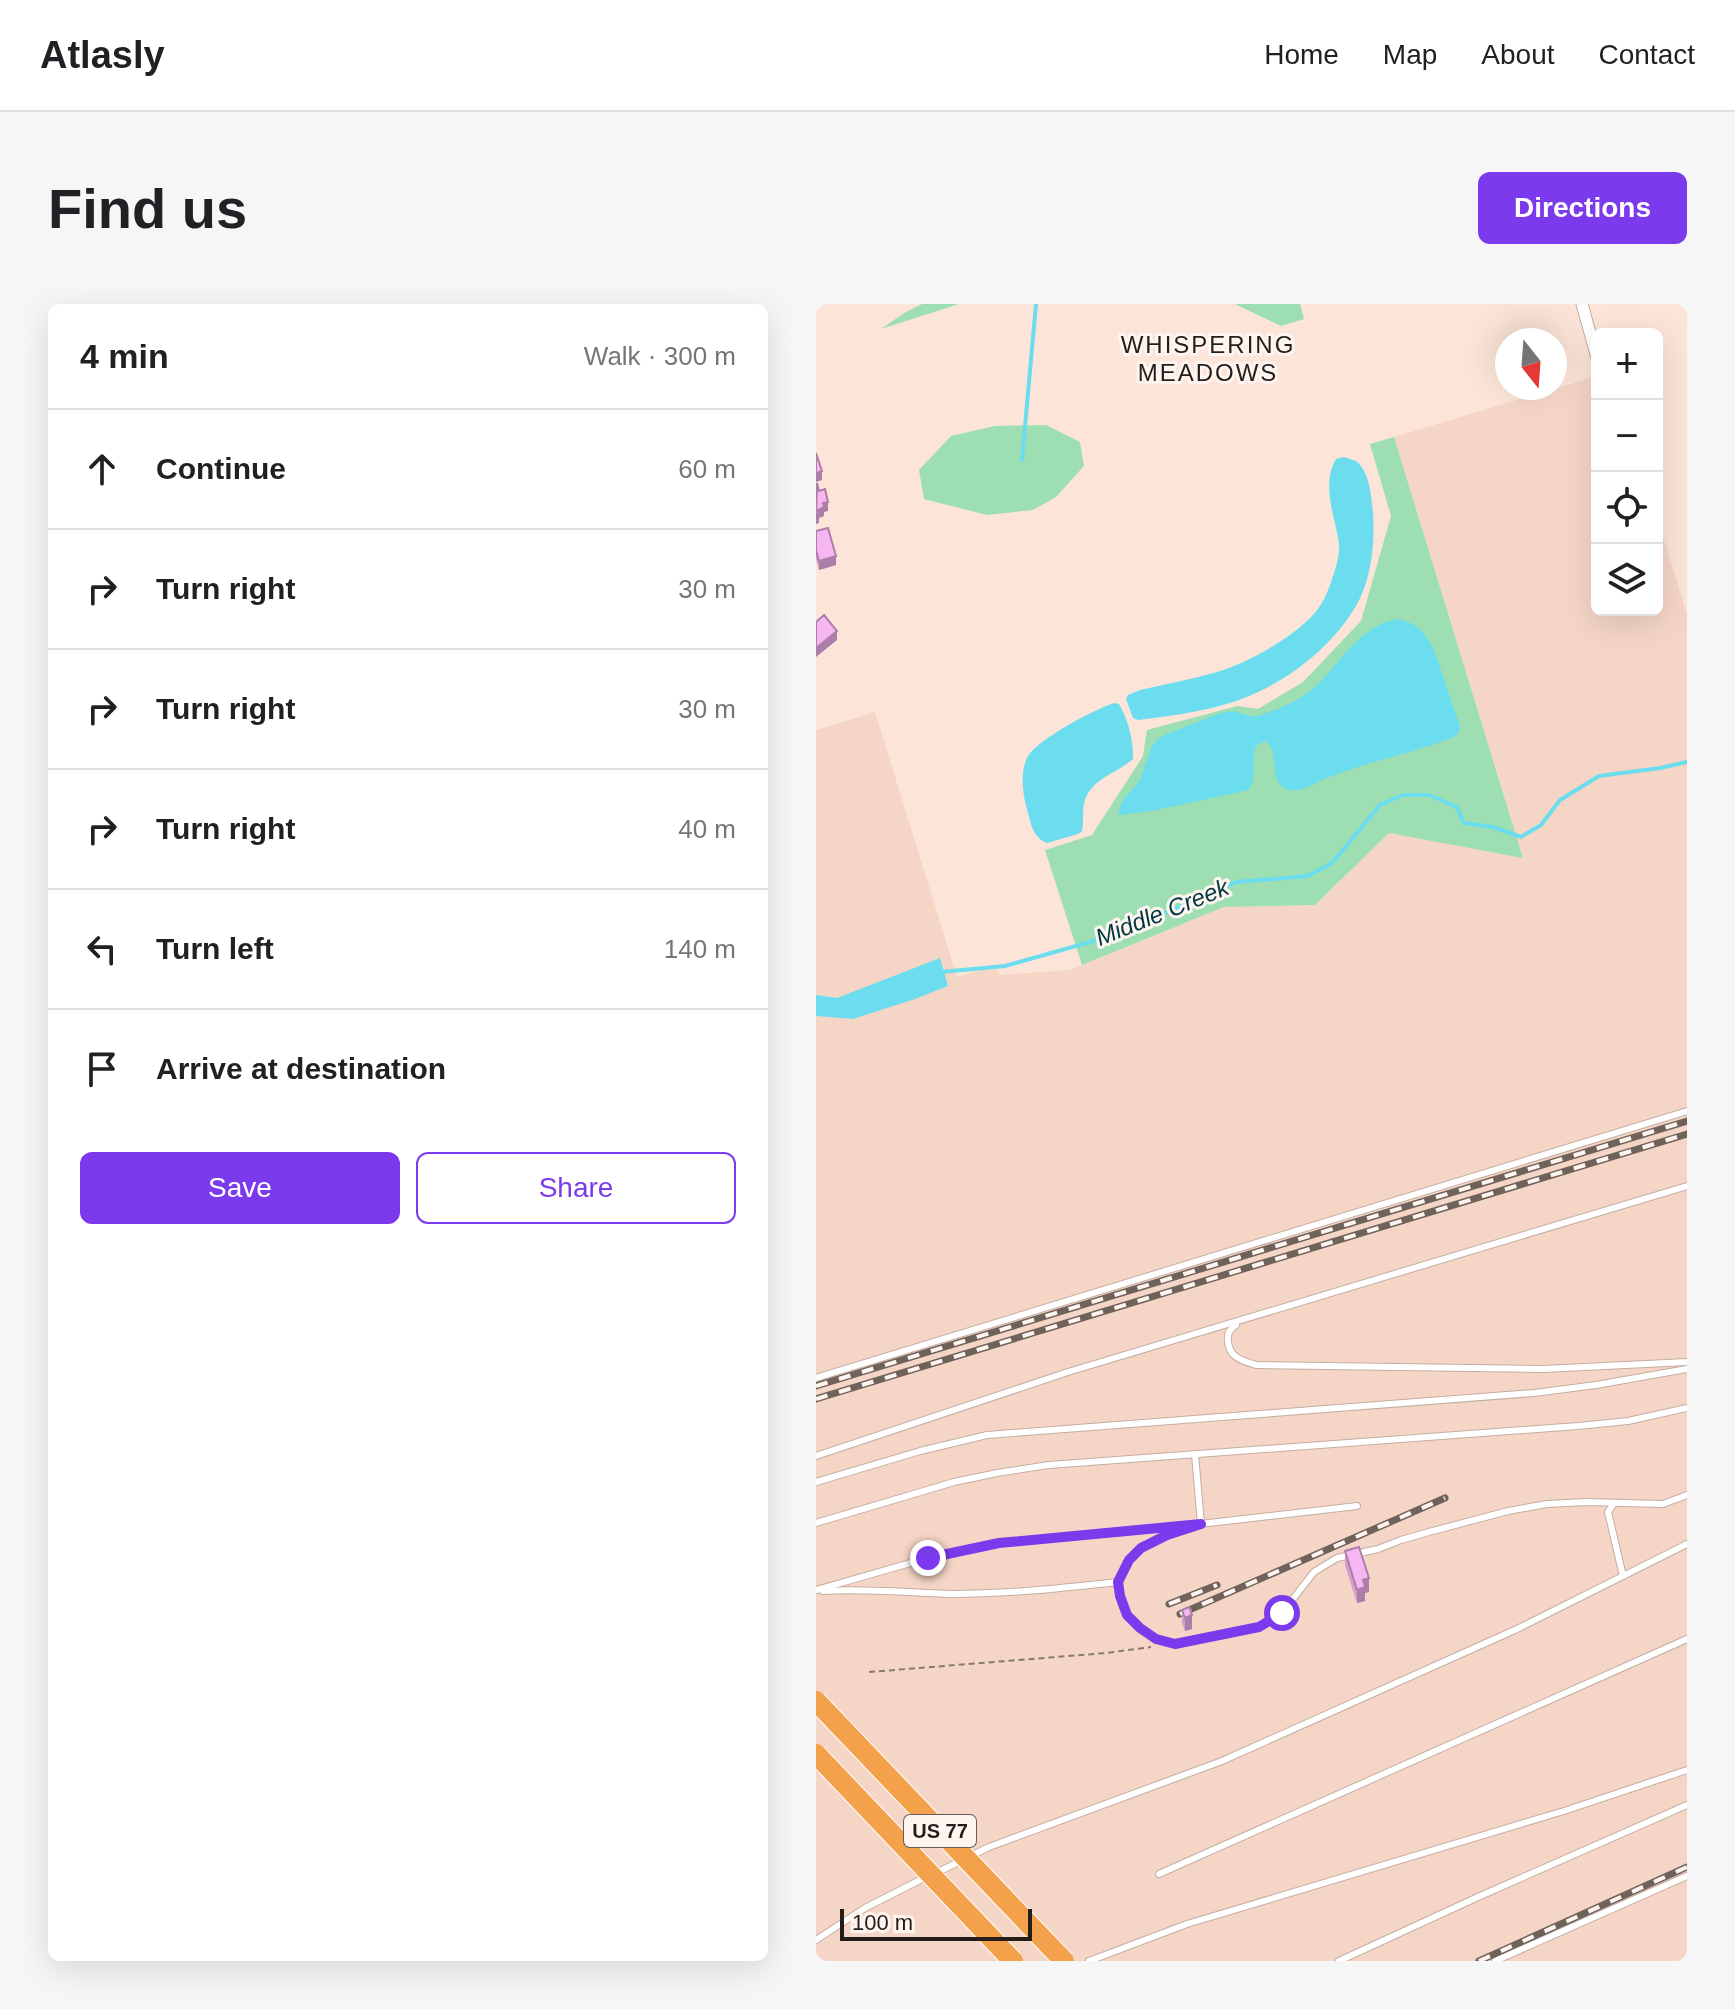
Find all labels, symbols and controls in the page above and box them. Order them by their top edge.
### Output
text: Atlasly [40,34,165,76]
text: Home [1264,39,1339,70]
text: Map [1383,39,1437,70]
text: About [1481,39,1555,70]
text: Contact [1599,39,1695,70]
button: Directions [1478,172,1687,244]
text: Find us [48,177,247,240]
north arrow [1495,328,1567,400]
map controls [1591,328,1663,616]
button: + [1591,328,1663,400]
district label: WHISPERING MEADOWS [1121,331,1295,386]
text: 4 min [80,337,169,375]
text: Walk · 300 m [584,341,736,371]
button: − [1591,400,1663,472]
icon: ahead [80,447,124,491]
text: Continue [156,452,286,485]
text: 60 m [678,454,736,484]
button: locate [1591,472,1663,544]
button: layers [1591,544,1663,616]
icon: right [80,567,124,611]
text: Turn right [156,572,295,605]
text: 30 m [678,574,736,604]
icon: right [80,687,124,731]
text: Turn right [156,692,295,725]
text: 30 m [678,694,736,724]
icon: right [80,807,124,851]
text: Turn right [156,812,295,845]
text: 40 m [678,814,736,844]
water label: Middle Creek [1091,872,1234,951]
icon: left [80,927,124,971]
text: Turn left [156,932,274,965]
text: 140 m [664,934,736,964]
icon: arrive [80,1047,124,1091]
text: Arrive at destination [156,1052,446,1085]
button: Save [80,1152,400,1224]
button: Share [416,1152,736,1224]
route end [910,1540,946,1576]
route start [1264,1595,1300,1631]
road number: US 77 [904,1815,976,1847]
scale bar [840,1905,1032,1941]
text: 100 m [852,1910,913,1935]

